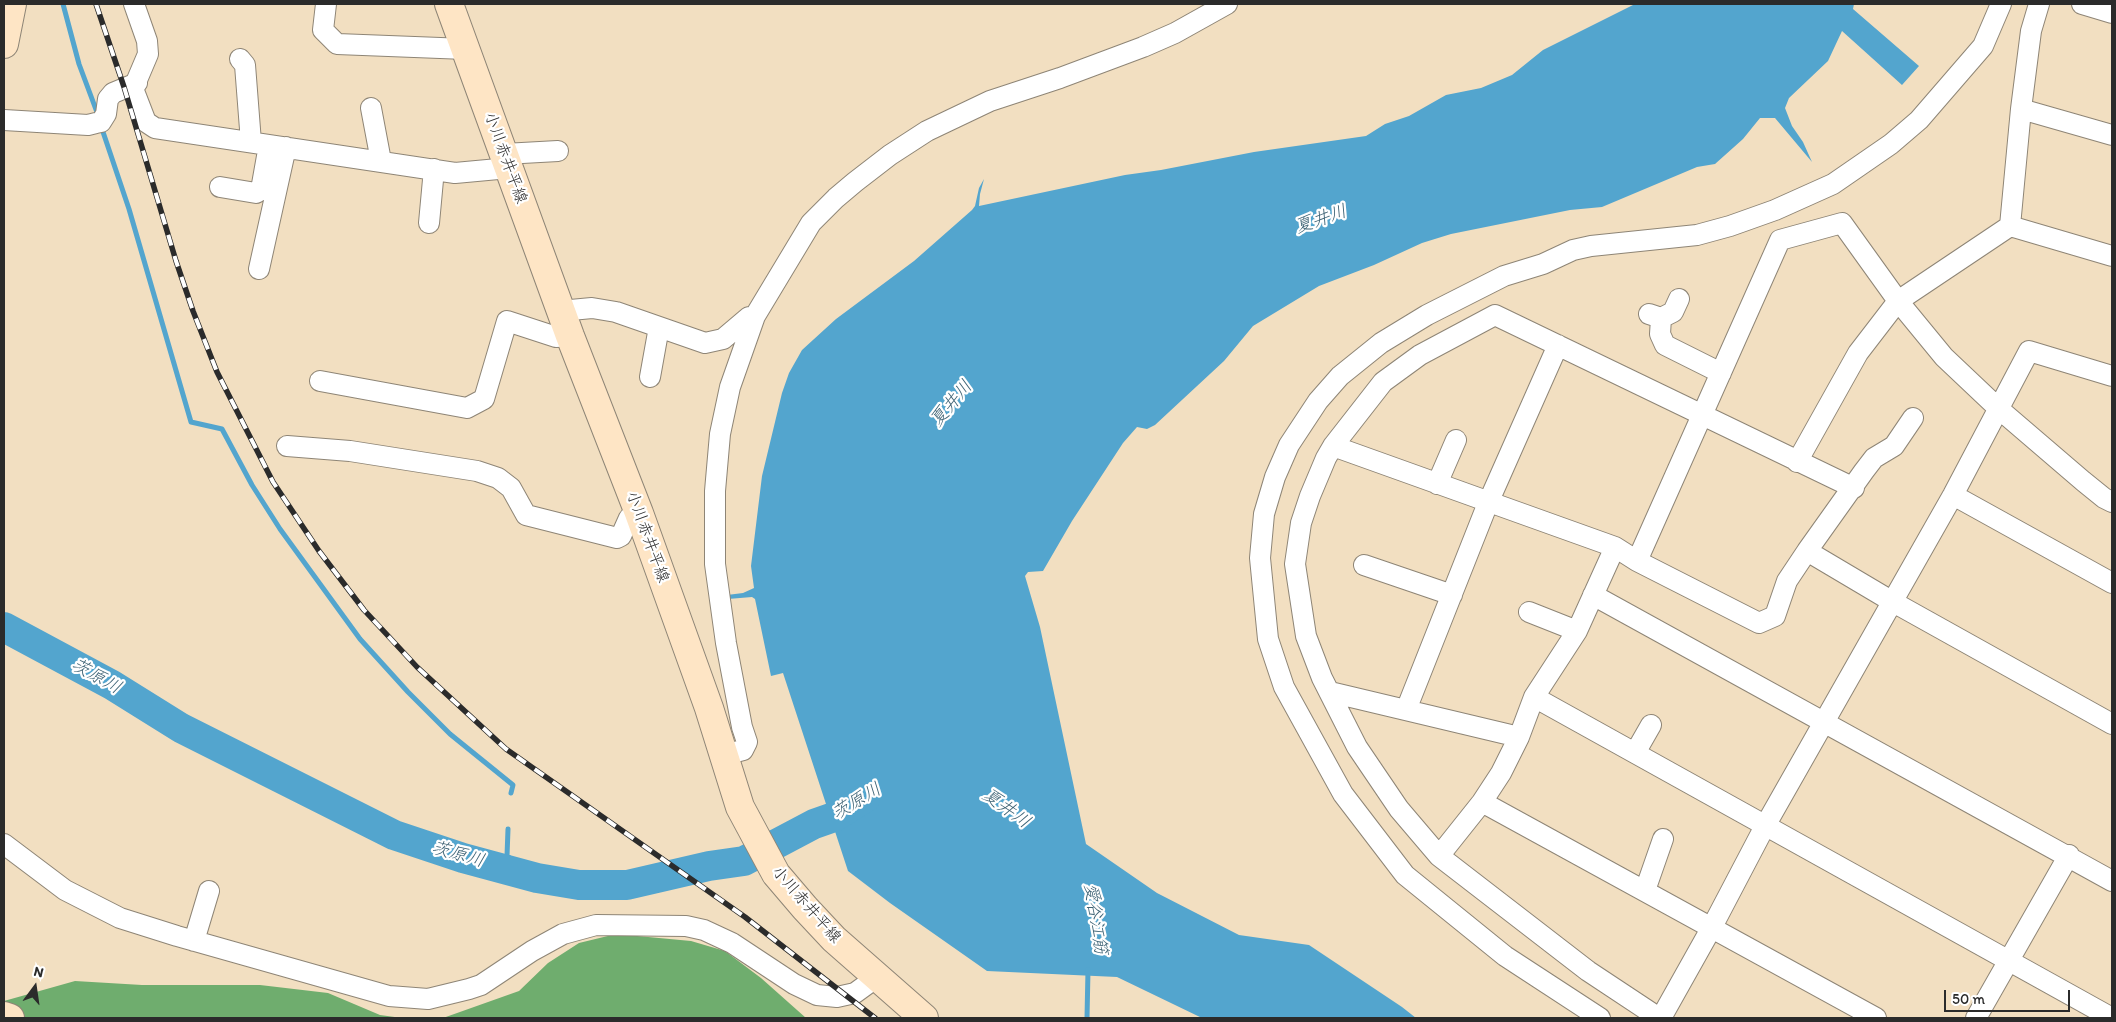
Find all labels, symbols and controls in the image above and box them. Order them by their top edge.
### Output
street label: 小川赤井平線 [480,110,530,206]
water label: 夏井川 [1292,201,1350,239]
water label: 夏井川 [926,376,978,432]
street label: 小川赤井平線 [622,489,672,585]
water label: 茨原川 [67,654,125,700]
water label: 茨原川 [828,779,886,825]
water label: 夏井川 [978,784,1034,834]
water label: 茨原川 [429,837,487,873]
street label: 小川赤井平線 [767,862,845,948]
water label: 愛谷江筋 [1079,882,1111,956]
north arrow [10,962,60,1012]
text: N [32,963,45,981]
scale bar [1946,980,2072,1012]
text: 50 m [1952,990,1985,1008]

